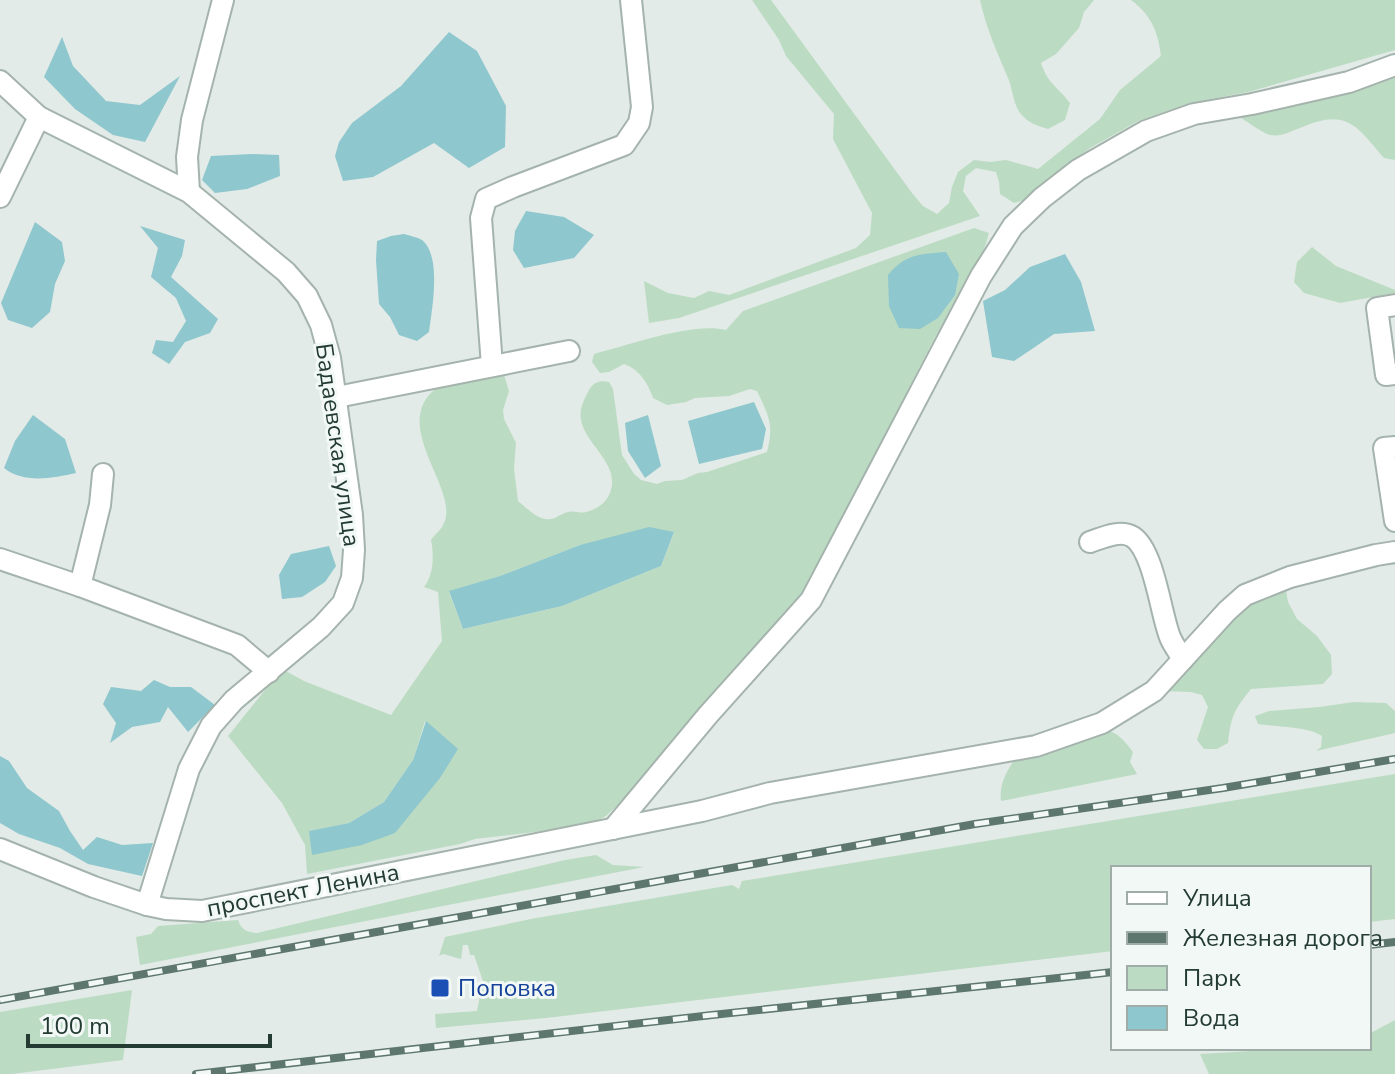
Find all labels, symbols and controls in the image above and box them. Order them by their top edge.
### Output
street label: Бадаевская улица [308,341,368,549]
street label: проспект Ленина [204,856,402,924]
legend [1111,866,1371,1050]
text: Улица [1182,882,1252,914]
text: Железная дорога [1183,922,1383,954]
text: Парк [1183,962,1241,994]
place label: Поповка [458,972,556,1004]
marker: Поповка [429,977,451,999]
scale bar [28,998,270,1048]
text: Вода [1183,1002,1240,1034]
text: 100 m [40,1010,110,1042]

